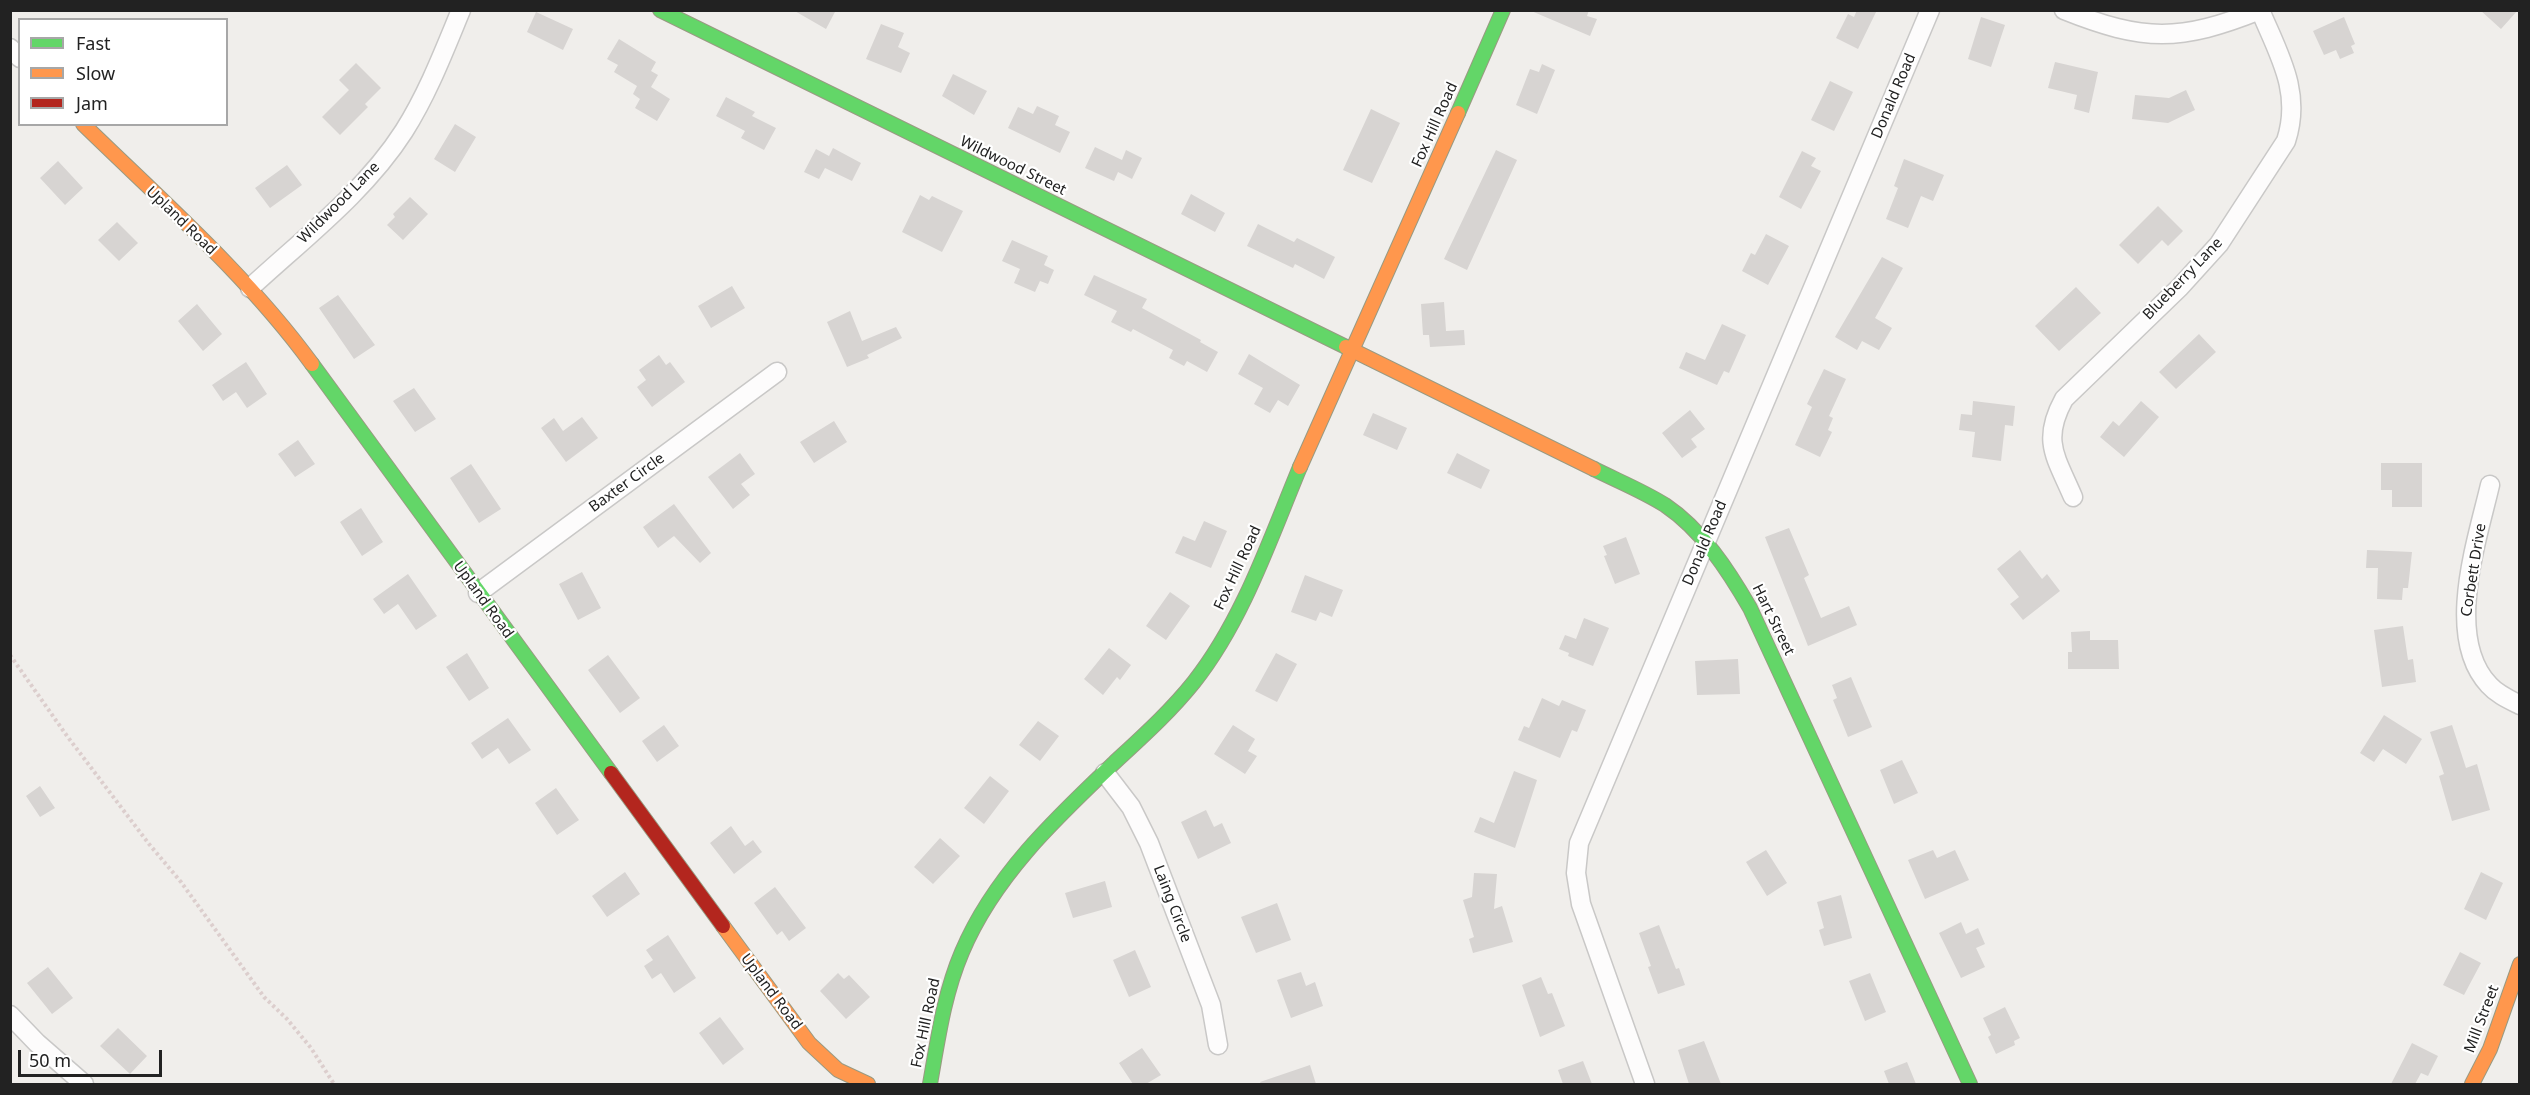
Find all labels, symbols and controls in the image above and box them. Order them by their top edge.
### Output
legend [18,18,228,126]
text: Fast [76,31,111,55]
street label: Donald Road [1868,51,1920,141]
text: Slow [76,61,115,85]
street label: Fox Hill Road [1408,80,1462,170]
text: Jam [76,91,108,115]
street label: Wildwood Street [957,133,1069,199]
street label: Wildwood Lane [294,158,384,248]
street label: Upland Road [142,183,220,259]
street label: Blueberry Lane [2139,234,2227,324]
street label: Baxter Circle [586,450,668,516]
street label: Donald Road [1679,498,1731,588]
street label: Corbett Drive [2458,522,2490,618]
street label: Fox Hill Road [1211,523,1265,613]
street label: Upland Road [449,558,517,642]
street label: Hart Street [1748,581,1798,659]
street label: Laing Circle [1149,863,1195,945]
street label: Upland Road [736,950,806,1034]
street label: Fox Hill Road [908,977,944,1069]
street label: Mill Street [2461,983,2503,1055]
scale bar [21,1038,165,1076]
text: 50 m [29,1048,71,1072]

